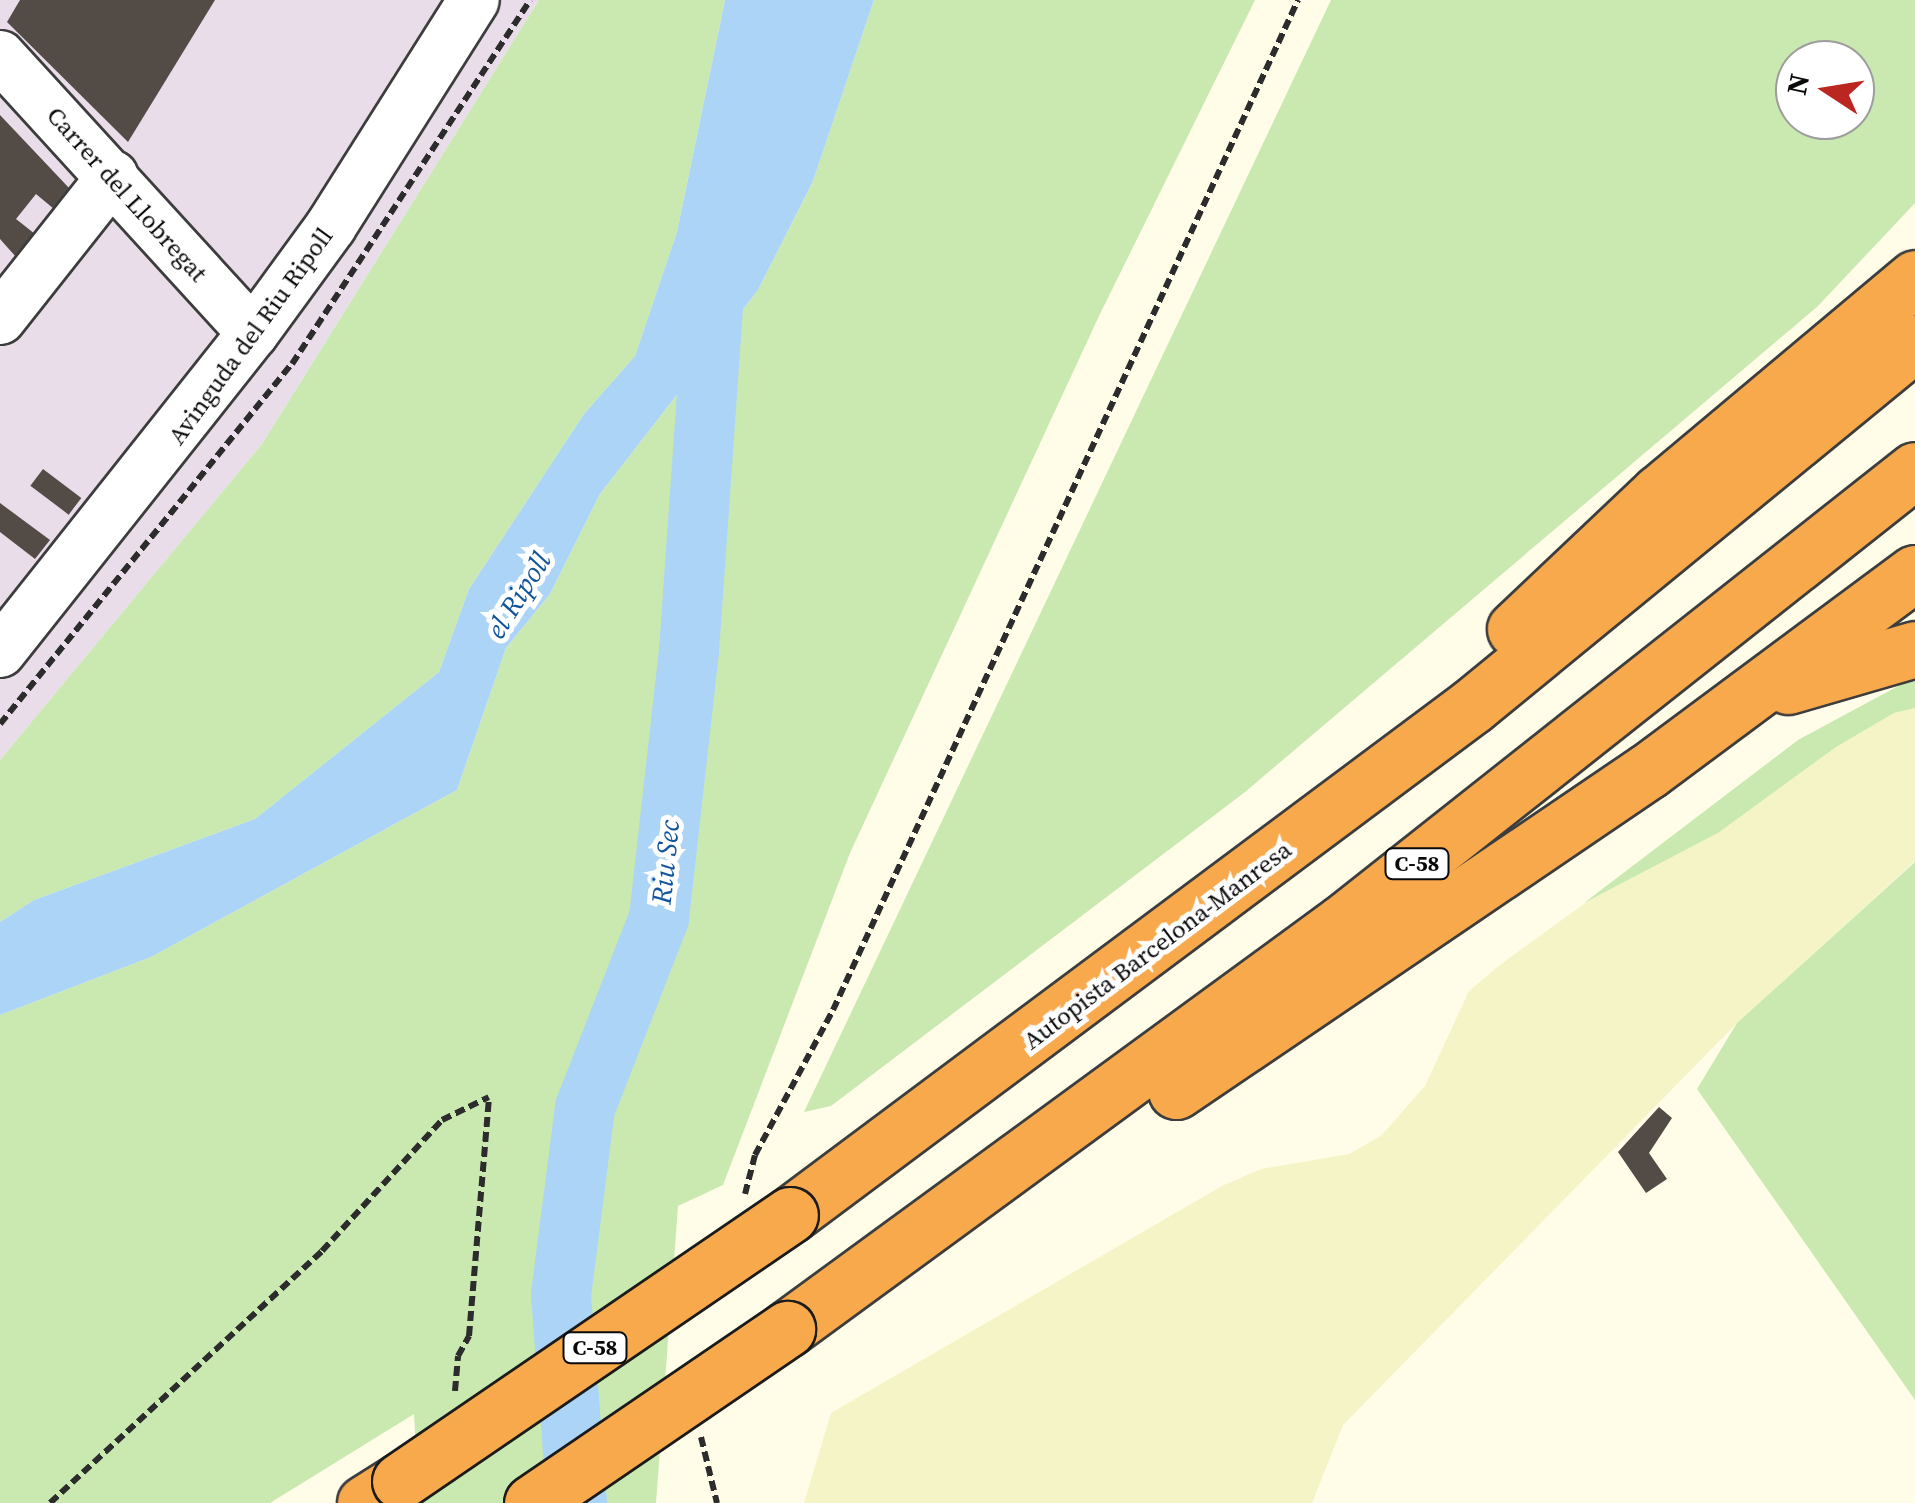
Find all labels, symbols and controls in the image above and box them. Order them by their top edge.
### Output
north arrow [1775,40,1875,140]
text: N [1777,70,1818,98]
street label: Carrer del Llobregat [41,100,213,288]
street label: Avinguda del Riu Ripoll [161,222,339,450]
water label: el Ripoll [478,546,558,644]
water label: Riu Sec [644,818,686,906]
street label: Autopista Barcelona-Manresa [1017,834,1297,1056]
road number: C-58 [1384,847,1450,881]
road number: C-58 [562,1331,628,1365]

